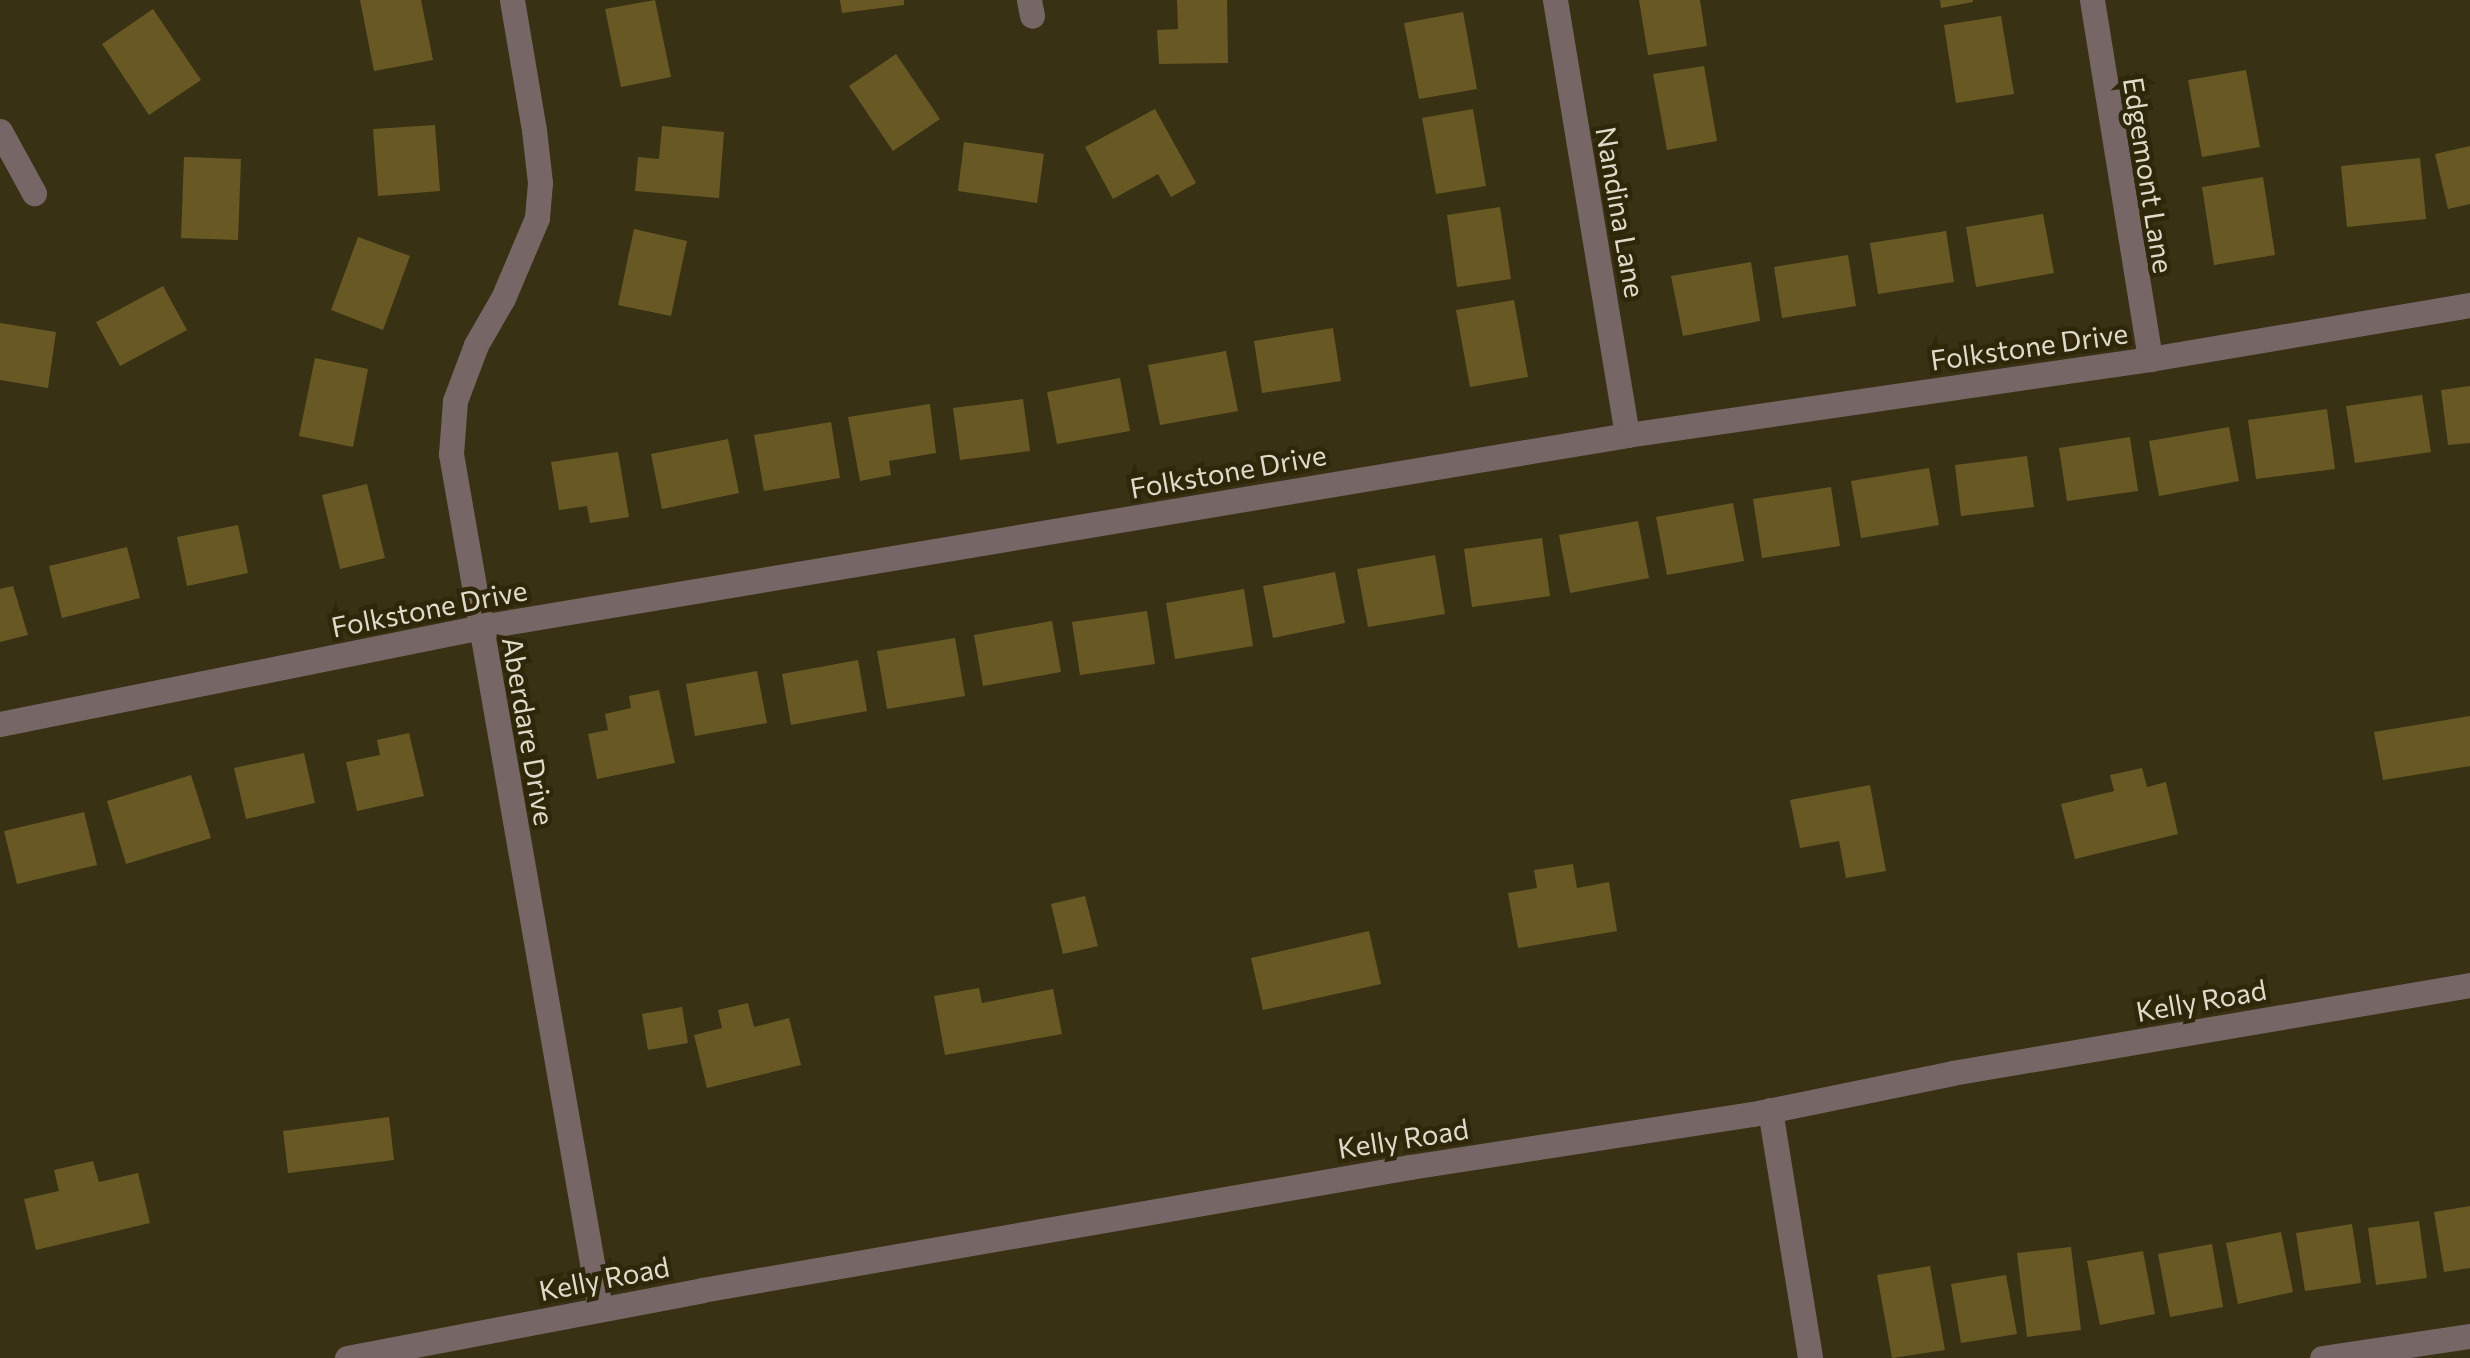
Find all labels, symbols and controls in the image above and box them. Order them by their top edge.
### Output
street label: Edgemont Lane [2117,75,2181,275]
street label: Nandina Lane [1589,124,1653,300]
street label: Folkstone Drive [1928,316,2130,376]
street label: Folkstone Drive [1127,437,1329,505]
street label: Folkstone Drive [328,573,530,643]
street label: Aberdare Drive [496,634,562,828]
street label: Kelly Road [2133,972,2269,1028]
street label: Kelly Road [1335,1111,1471,1165]
street label: Kelly Road [536,1249,672,1307]

